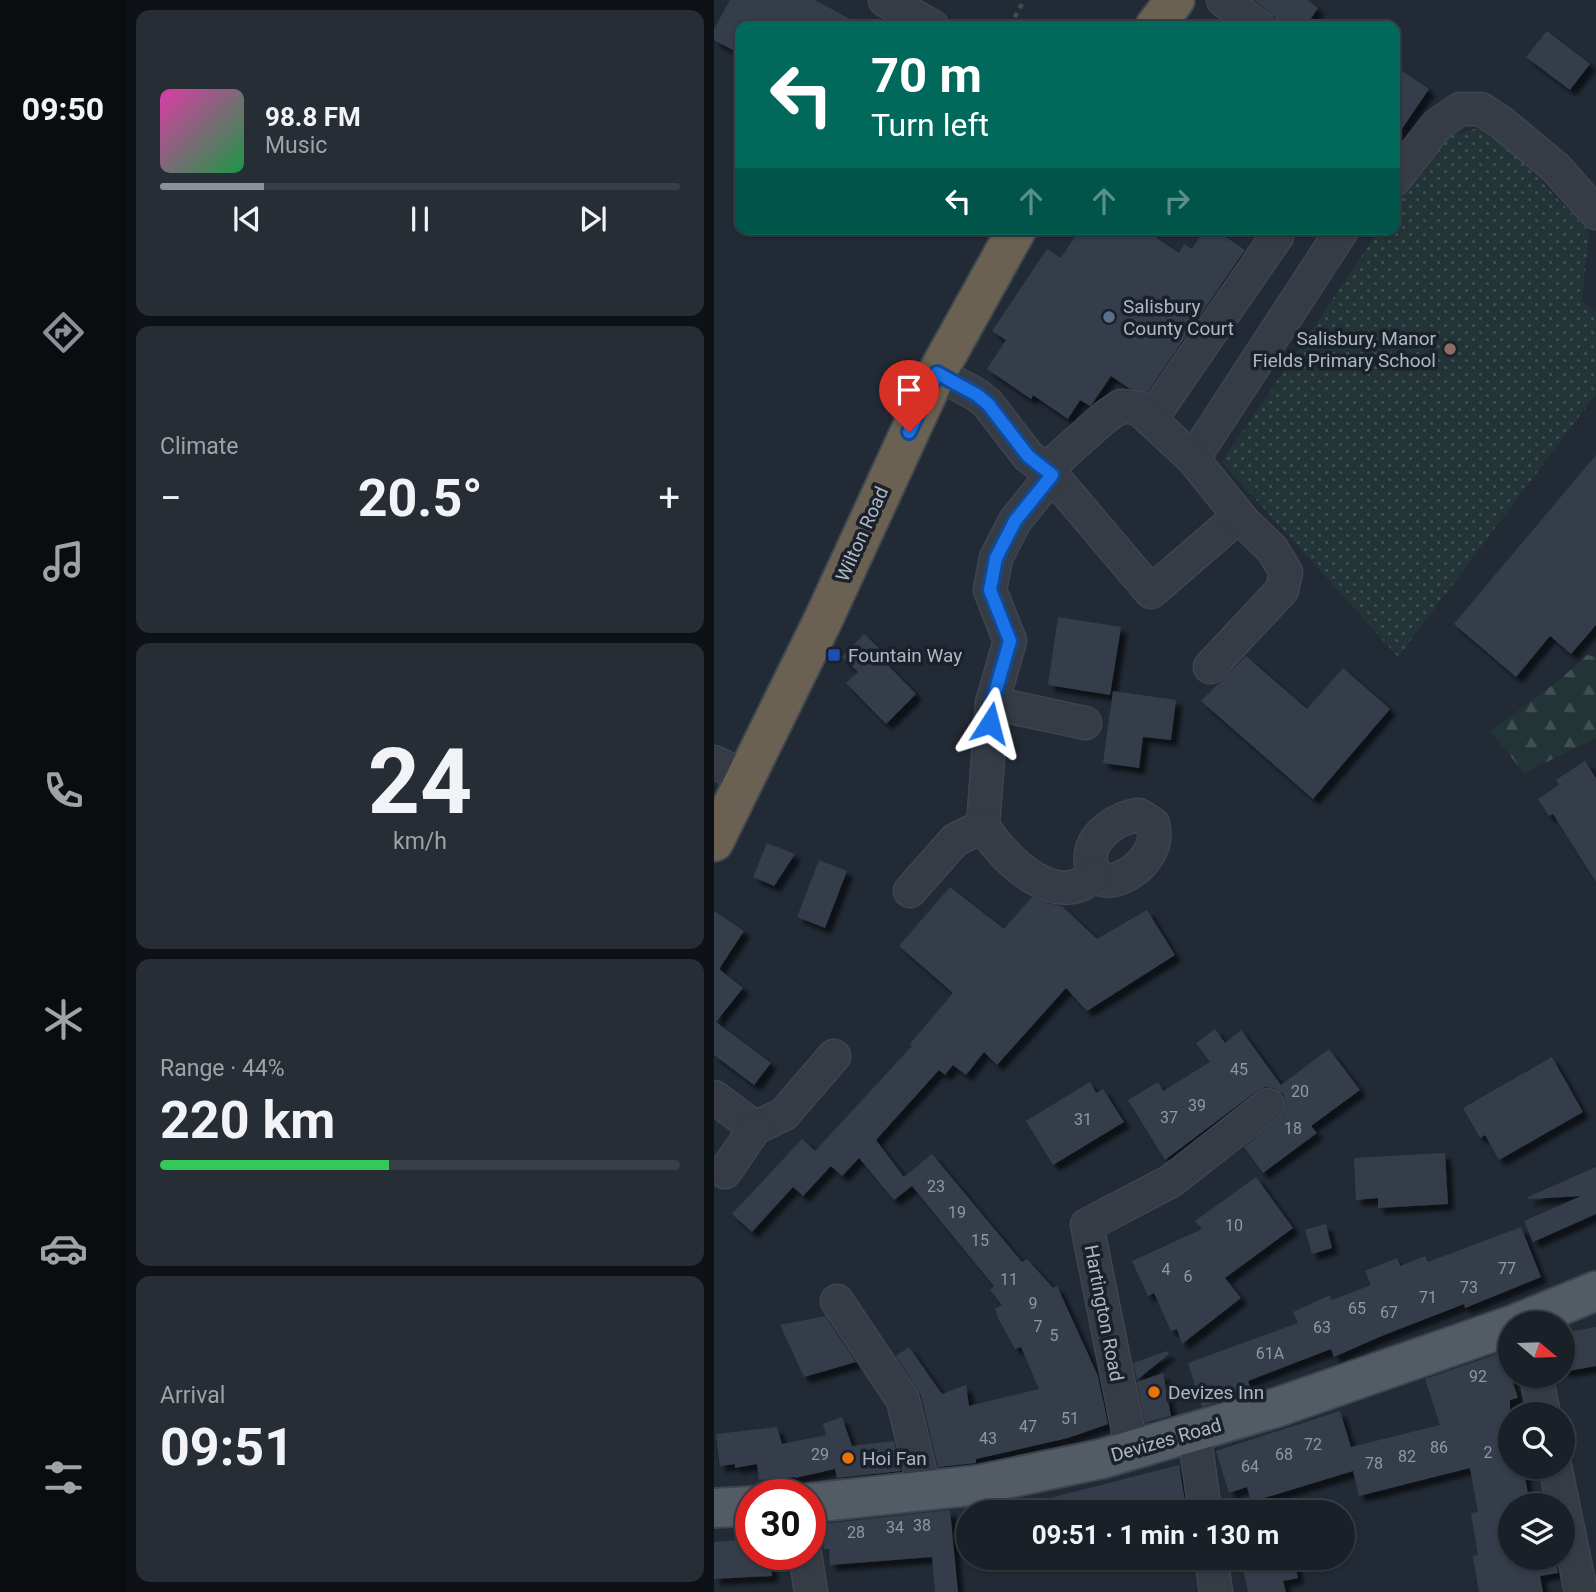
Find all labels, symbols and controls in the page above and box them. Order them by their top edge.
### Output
text: 70 m [871,47,982,104]
icon: left [756,49,847,140]
text: 09:50 [22,90,104,128]
text: 98.8 FM [265,102,361,132]
text: Turn left [871,106,989,144]
text: Music [265,132,327,159]
icon: left [939,182,977,220]
icon: ahead [1012,182,1050,220]
icon: ahead [1085,182,1123,220]
icon: right [1158,182,1196,220]
icon: previous [228,200,266,238]
icon: pause [401,200,439,238]
icon: next [574,200,612,238]
place label: Salisbury County Court [1123,295,1234,340]
icon: directions [39,308,88,357]
marker: Salisbury County Court [1101,309,1117,325]
place label: Salisbury, Manor Fields Primary School [1253,327,1437,372]
marker: Salisbury, Manor Fields Primary School [1442,341,1458,357]
pin [879,360,939,432]
icon: arrive [890,371,928,409]
text: Climate [160,433,239,460]
text: 20.5° [358,468,483,529]
text: − [160,476,182,520]
text: + [658,476,680,520]
street label: Wilton Road [831,483,893,585]
icon: music [39,537,88,586]
place label: Fountain Way [848,644,962,667]
marker: Fountain Way [826,647,842,663]
position arrow [953,686,1027,760]
text: 24 [368,729,472,835]
icon: phone [39,766,88,815]
text: km/h [393,828,447,855]
icon: climate [39,995,88,1044]
text: Range · 44% [160,1055,285,1082]
house number: 45 [1230,1060,1248,1079]
house number: 20 [1291,1082,1309,1101]
text: 220 km [160,1090,335,1151]
house number: 39 [1188,1096,1206,1115]
house number: 37 [1160,1108,1178,1127]
house number: 31 [1074,1110,1092,1129]
house number: 18 [1284,1119,1302,1138]
house number: 23 [927,1177,945,1196]
house number: 19 [948,1203,966,1222]
house number: 10 [1225,1216,1243,1235]
icon: car [39,1224,88,1273]
house number: 15 [971,1231,989,1250]
street label: Hartington Road [1080,1243,1128,1383]
house number: 77 [1498,1259,1516,1278]
house number: 4 [1162,1260,1171,1279]
house number: 6 [1184,1267,1193,1286]
house number: 11 [1000,1270,1018,1289]
house number: 73 [1460,1278,1478,1297]
house number: 71 [1419,1288,1437,1307]
house number: 9 [1029,1294,1038,1313]
house number: 65 [1348,1299,1366,1318]
house number: 67 [1380,1303,1398,1322]
north arrow [1498,1311,1575,1388]
map controls [1498,1311,1575,1570]
house number: 7 [1034,1317,1043,1336]
house number: 63 [1313,1318,1331,1337]
house number: 5 [1050,1326,1059,1345]
house number: 61A [1256,1344,1285,1363]
house number: 92 [1469,1367,1487,1386]
place label: Devizes Inn [1168,1381,1264,1404]
text: Arrival [160,1382,225,1409]
marker: Devizes Inn [1146,1384,1162,1400]
button: search [1498,1402,1575,1479]
house number: 51 [1061,1409,1079,1428]
street label: Devizes Road [1108,1413,1224,1467]
text: 09:51 [160,1417,294,1478]
house number: 47 [1019,1417,1037,1436]
house number: 43 [979,1429,997,1448]
house number: 72 [1304,1435,1322,1454]
house number: 86 [1430,1438,1448,1457]
house number: 2 [1484,1443,1493,1462]
house number: 29 [811,1445,829,1464]
house number: 68 [1275,1445,1293,1464]
place label: Hoi Fan [862,1447,927,1470]
house number: 82 [1398,1447,1416,1466]
marker: Hoi Fan [840,1450,856,1466]
icon: filters [39,1453,88,1502]
house number: 78 [1365,1454,1383,1473]
house number: 64 [1241,1457,1259,1476]
speed limit sign: 30 [735,1479,826,1570]
button: layers [1498,1493,1575,1570]
house number: 38 [913,1516,931,1535]
house number: 34 [886,1518,904,1537]
text: 09:51 · 1 min · 130 m [1032,1520,1279,1550]
house number: 28 [847,1523,865,1542]

